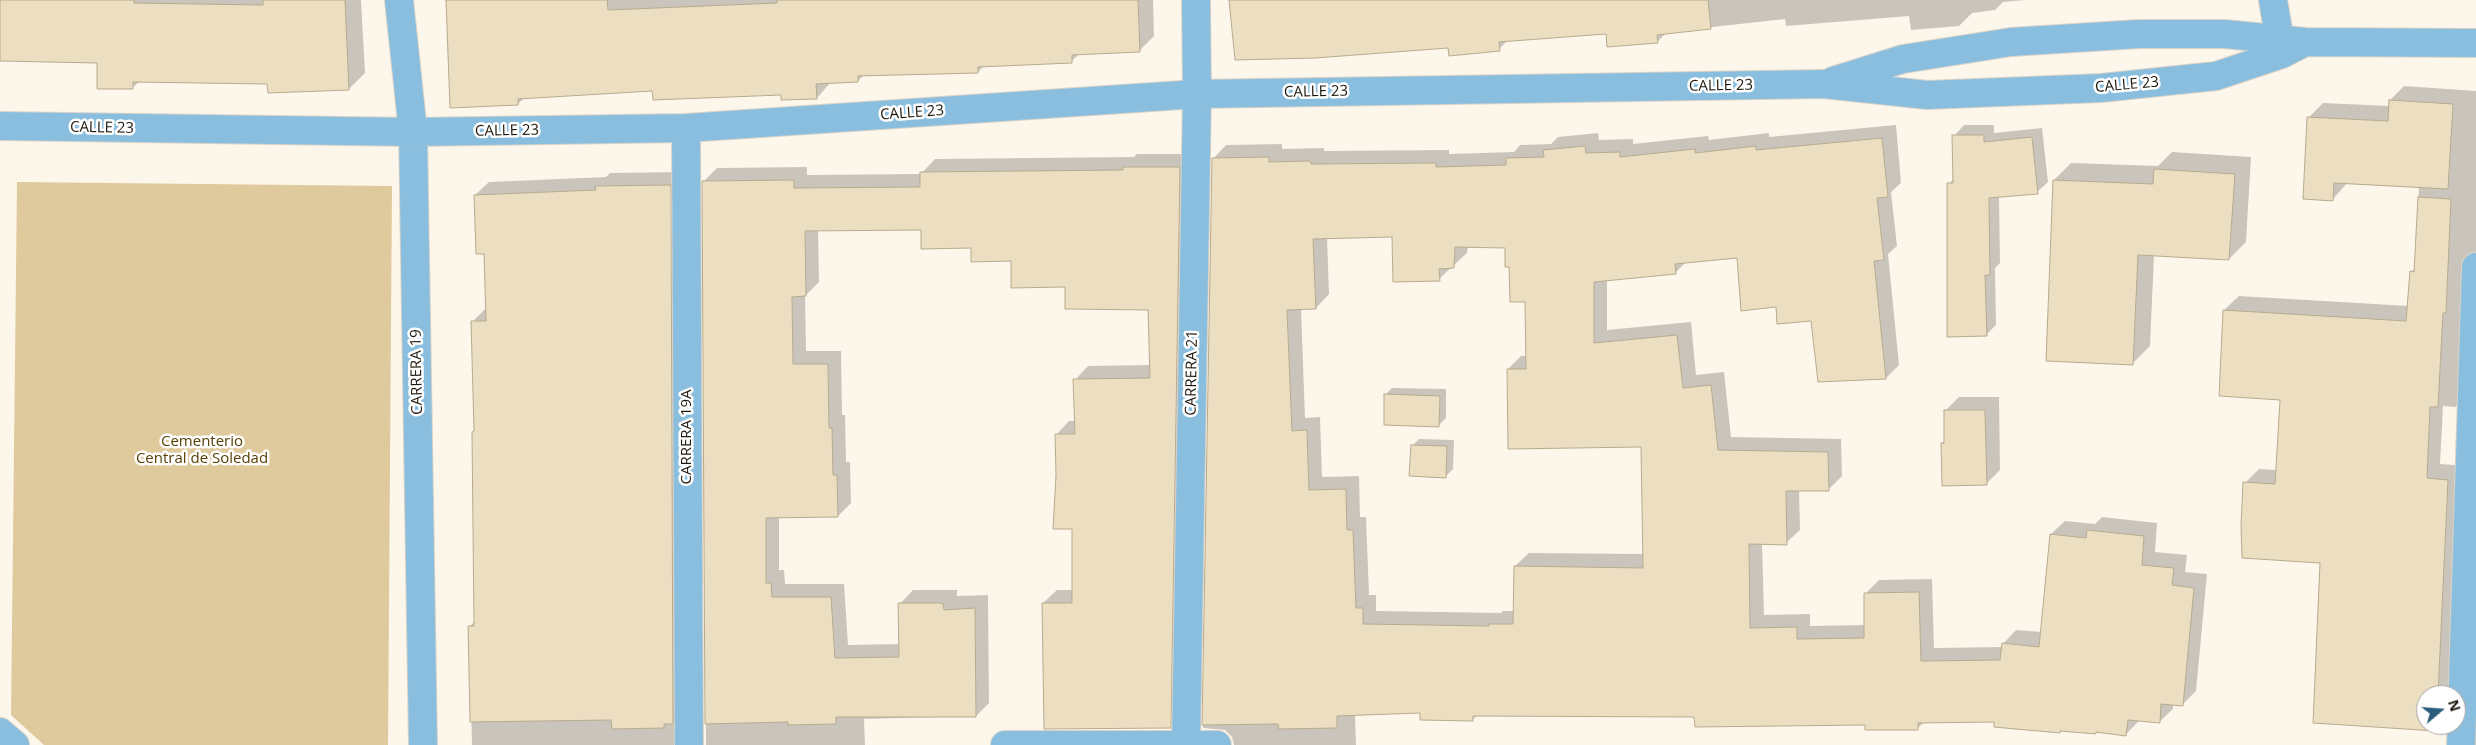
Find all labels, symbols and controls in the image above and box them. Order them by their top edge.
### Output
street label: CALLE 23 [2094,73,2160,97]
street label: CALLE 23 [1689,76,1753,96]
street label: CALLE 23 [1284,82,1348,102]
street label: CALLE 23 [879,102,945,124]
street label: CALLE 23 [70,118,134,138]
street label: CALLE 23 [475,121,539,141]
street label: CARRERA 19 [407,329,427,415]
street label: CARRERA 21 [1182,330,1202,416]
street label: CARRERA 19A [678,389,696,485]
park label: Cementerio Central de Soledad [136,433,268,468]
north arrow [2416,685,2466,735]
text: N [2444,697,2466,714]

